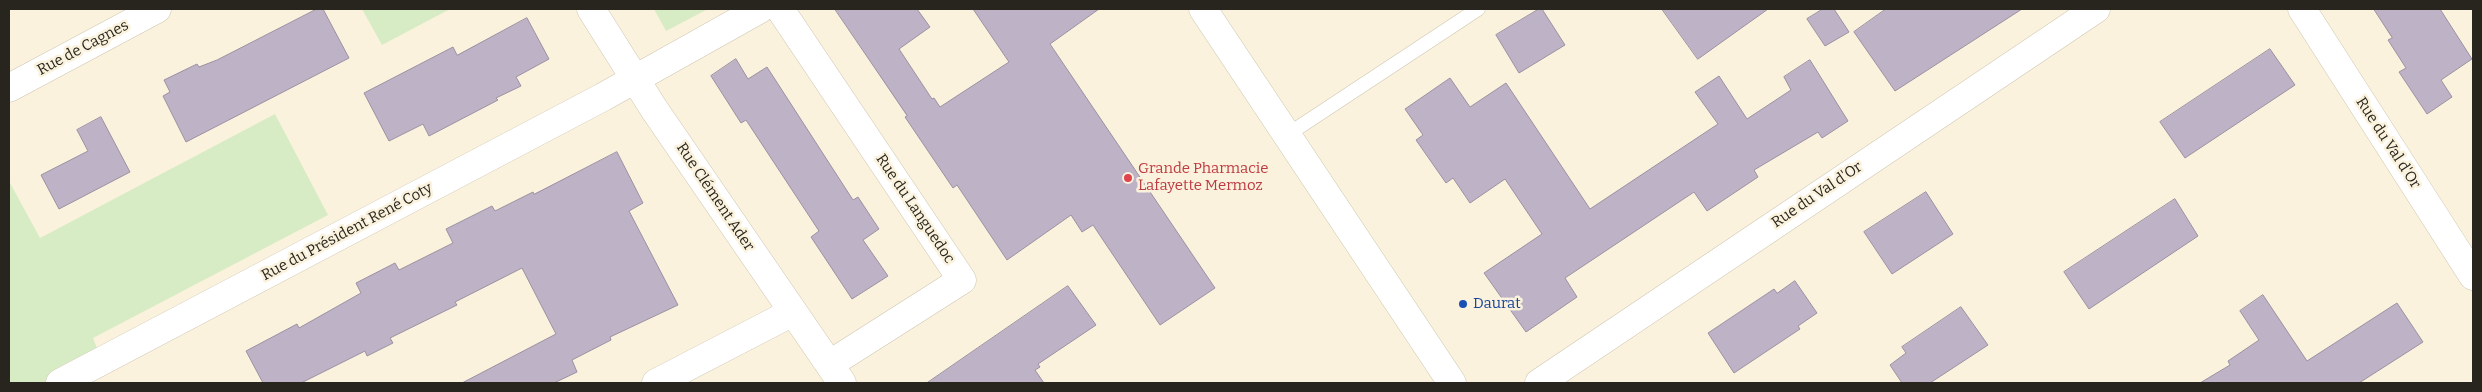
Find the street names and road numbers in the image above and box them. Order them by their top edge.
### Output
street label: Rue de Cagnes [34,16,132,80]
street label: Rue du Val d'Or [2352,94,2424,192]
street label: Rue Clément Ader [672,140,758,254]
street label: Rue du Languedoc [872,151,958,267]
street label: Rue du Val d'Or [1768,158,1866,232]
street label: Rue du Président René Coty [259,179,435,285]

